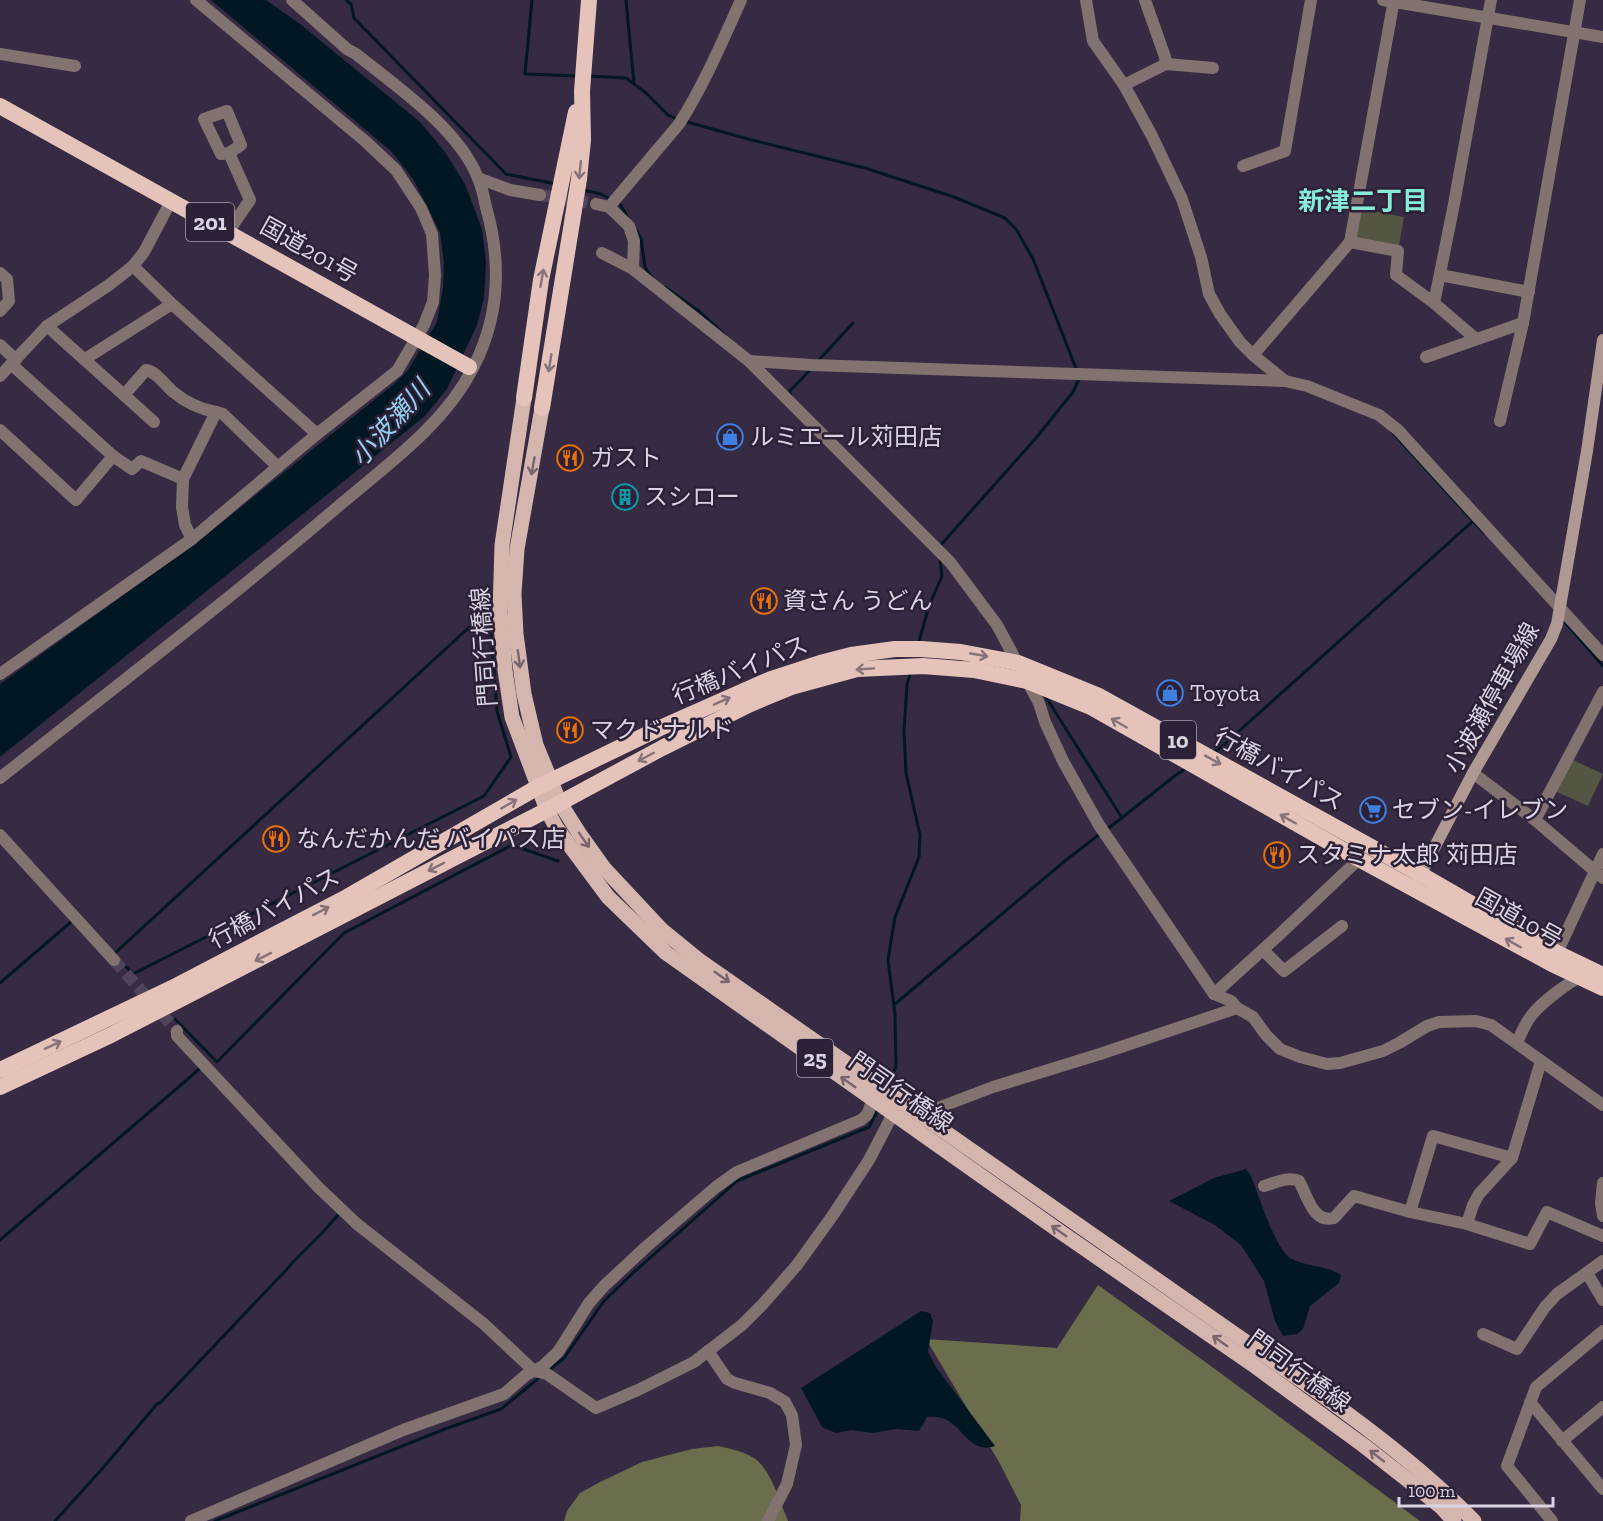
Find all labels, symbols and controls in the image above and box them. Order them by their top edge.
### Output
one-way arrow [574,160,585,179]
district label: 新津二丁目 [1298,185,1428,217]
road number: 201 [186,203,234,241]
street label: 国道201号 [255,211,363,288]
one-way arrow [537,269,548,288]
one-way arrow [544,352,555,372]
water label: 小波瀬川 [343,371,439,472]
shop icon: ルミエール苅田店 [715,422,745,452]
place label: ルミエール苅田店 [750,422,942,451]
restaurant icon: ガスト [555,443,585,473]
place label: ガスト [590,443,662,472]
one-way arrow [527,456,538,475]
building icon: スシロー [610,482,640,512]
place label: スシロー [644,482,740,511]
street label: 門司行橋線 [465,586,502,708]
restaurant icon: 資さん うどん [749,586,779,616]
place label: 資さん うどん [783,586,932,615]
street label: 小波瀬停車場線 [1438,617,1545,778]
street label: 行橋バイパス [668,629,812,710]
one-way arrow [514,649,525,668]
one-way arrow [969,650,988,661]
one-way arrow [855,664,875,675]
shop icon: Toyota [1155,678,1185,708]
place label: Toyota [1190,678,1260,707]
one-way arrow [712,694,730,706]
restaurant icon: マクドナルド [555,715,585,745]
place label: マクドナルド [590,715,734,744]
one-way arrow [1111,717,1128,729]
road number: 10 [1160,721,1196,759]
street label: 行橋バイパス [1209,721,1349,816]
one-way arrow [637,751,655,763]
one-way arrow [1204,754,1221,766]
supermarket icon: セブン-イレブン [1358,795,1388,825]
place label: セブン-イレブン [1392,795,1568,824]
one-way arrow [500,798,517,810]
one-way arrow [1280,813,1297,825]
restaurant icon: なんだかんだ バイパス店 [261,824,291,854]
place label: なんだかんだ バイパス店 [296,824,565,853]
one-way arrow [578,832,590,848]
restaurant icon: スタミナ太郎 苅田店 [1262,840,1292,870]
place label: スタミナ太郎 苅田店 [1296,840,1517,869]
street label: 行橋バイパス [204,861,344,954]
one-way arrow [428,862,446,873]
street label: 国道10号 [1471,882,1568,953]
one-way arrow [312,905,329,917]
one-way arrow [1505,937,1523,948]
one-way arrow [254,951,272,963]
one-way arrow [713,971,730,983]
one-way arrow [43,1039,61,1051]
road number: 25 [797,1039,833,1077]
street label: 門司行橋線 [844,1045,959,1138]
one-way arrow [841,1076,857,1088]
one-way arrow [1051,1225,1068,1237]
street label: 門司行橋線 [1242,1324,1356,1418]
one-way arrow [1212,1335,1228,1347]
one-way arrow [1370,1450,1386,1463]
scale bar [1399,1470,1554,1508]
text: 100 m [1408,1480,1456,1502]

